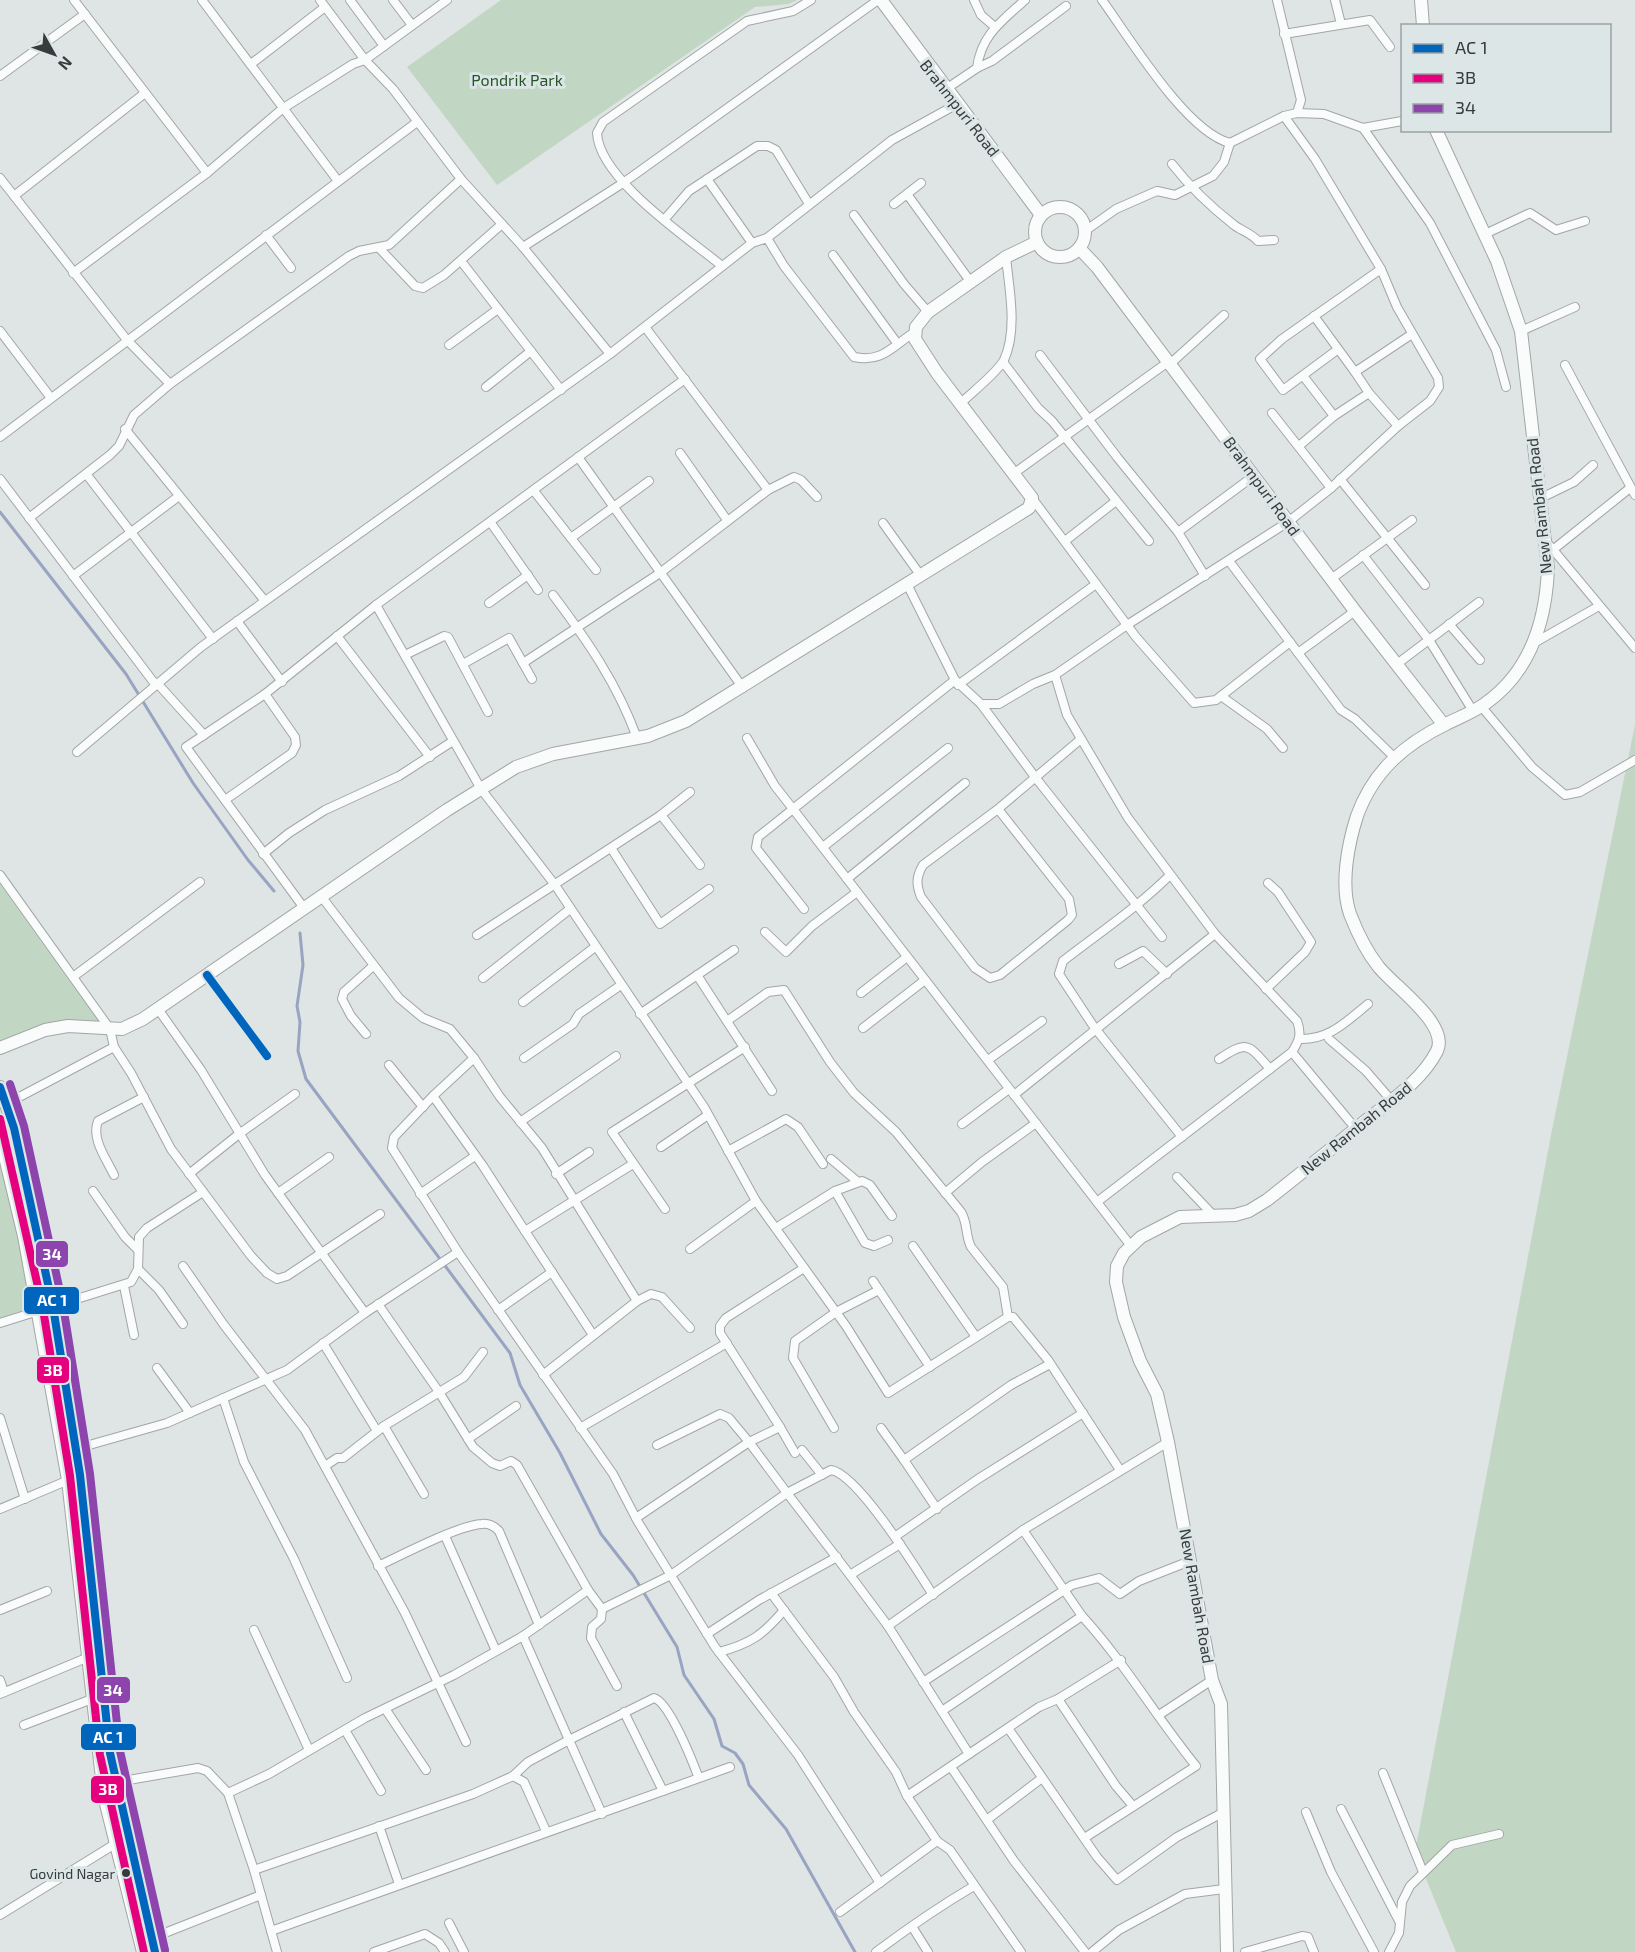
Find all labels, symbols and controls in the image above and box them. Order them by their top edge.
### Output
north arrow [24,24,84,84]
legend [1401,24,1611,132]
text: AC 1 [1455,36,1488,58]
text: N [55,53,77,74]
street label: Brahmpuri Road [917,55,1004,160]
text: 3B [1455,66,1476,88]
park label: Pondrik Park [471,70,563,89]
text: 34 [1455,96,1476,118]
street label: Brahmpuri Road [1220,433,1305,539]
street label: New Rambah Road [1522,437,1555,575]
street label: New Rambah Road [1297,1077,1415,1178]
line badge: 34 [35,1240,69,1268]
text: 34 [42,1244,62,1263]
line badge: AC 1 [23,1286,80,1315]
text: AC 1 [37,1290,67,1309]
line badge: 3B [36,1356,70,1384]
text: 3B [43,1360,63,1379]
street label: New Rambah Road [1176,1527,1219,1665]
line badge: 34 [96,1676,131,1704]
text: 34 [103,1680,123,1699]
line badge: AC 1 [80,1723,137,1751]
text: AC 1 [93,1727,123,1746]
line badge: 3B [90,1775,125,1804]
text: 3B [98,1779,118,1798]
place label: Govind Nagar [30,1865,115,1882]
marker: Govind Nagar [120,1867,132,1879]

